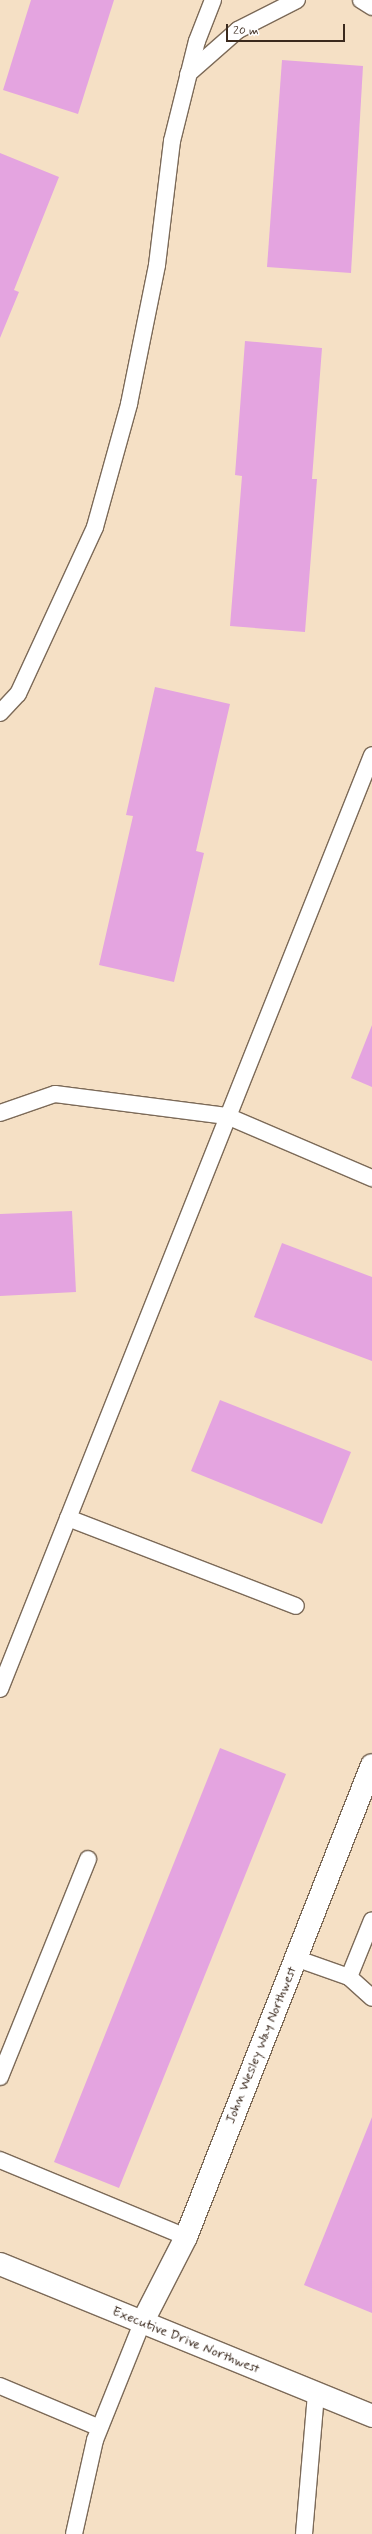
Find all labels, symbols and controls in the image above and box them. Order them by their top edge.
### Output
scale bar [228,16,347,42]
text: 20 m [233,23,259,39]
street label: John Wesley Way Northwest [221,1963,301,2127]
street label: Executive Drive Northwest [111,2303,261,2377]

